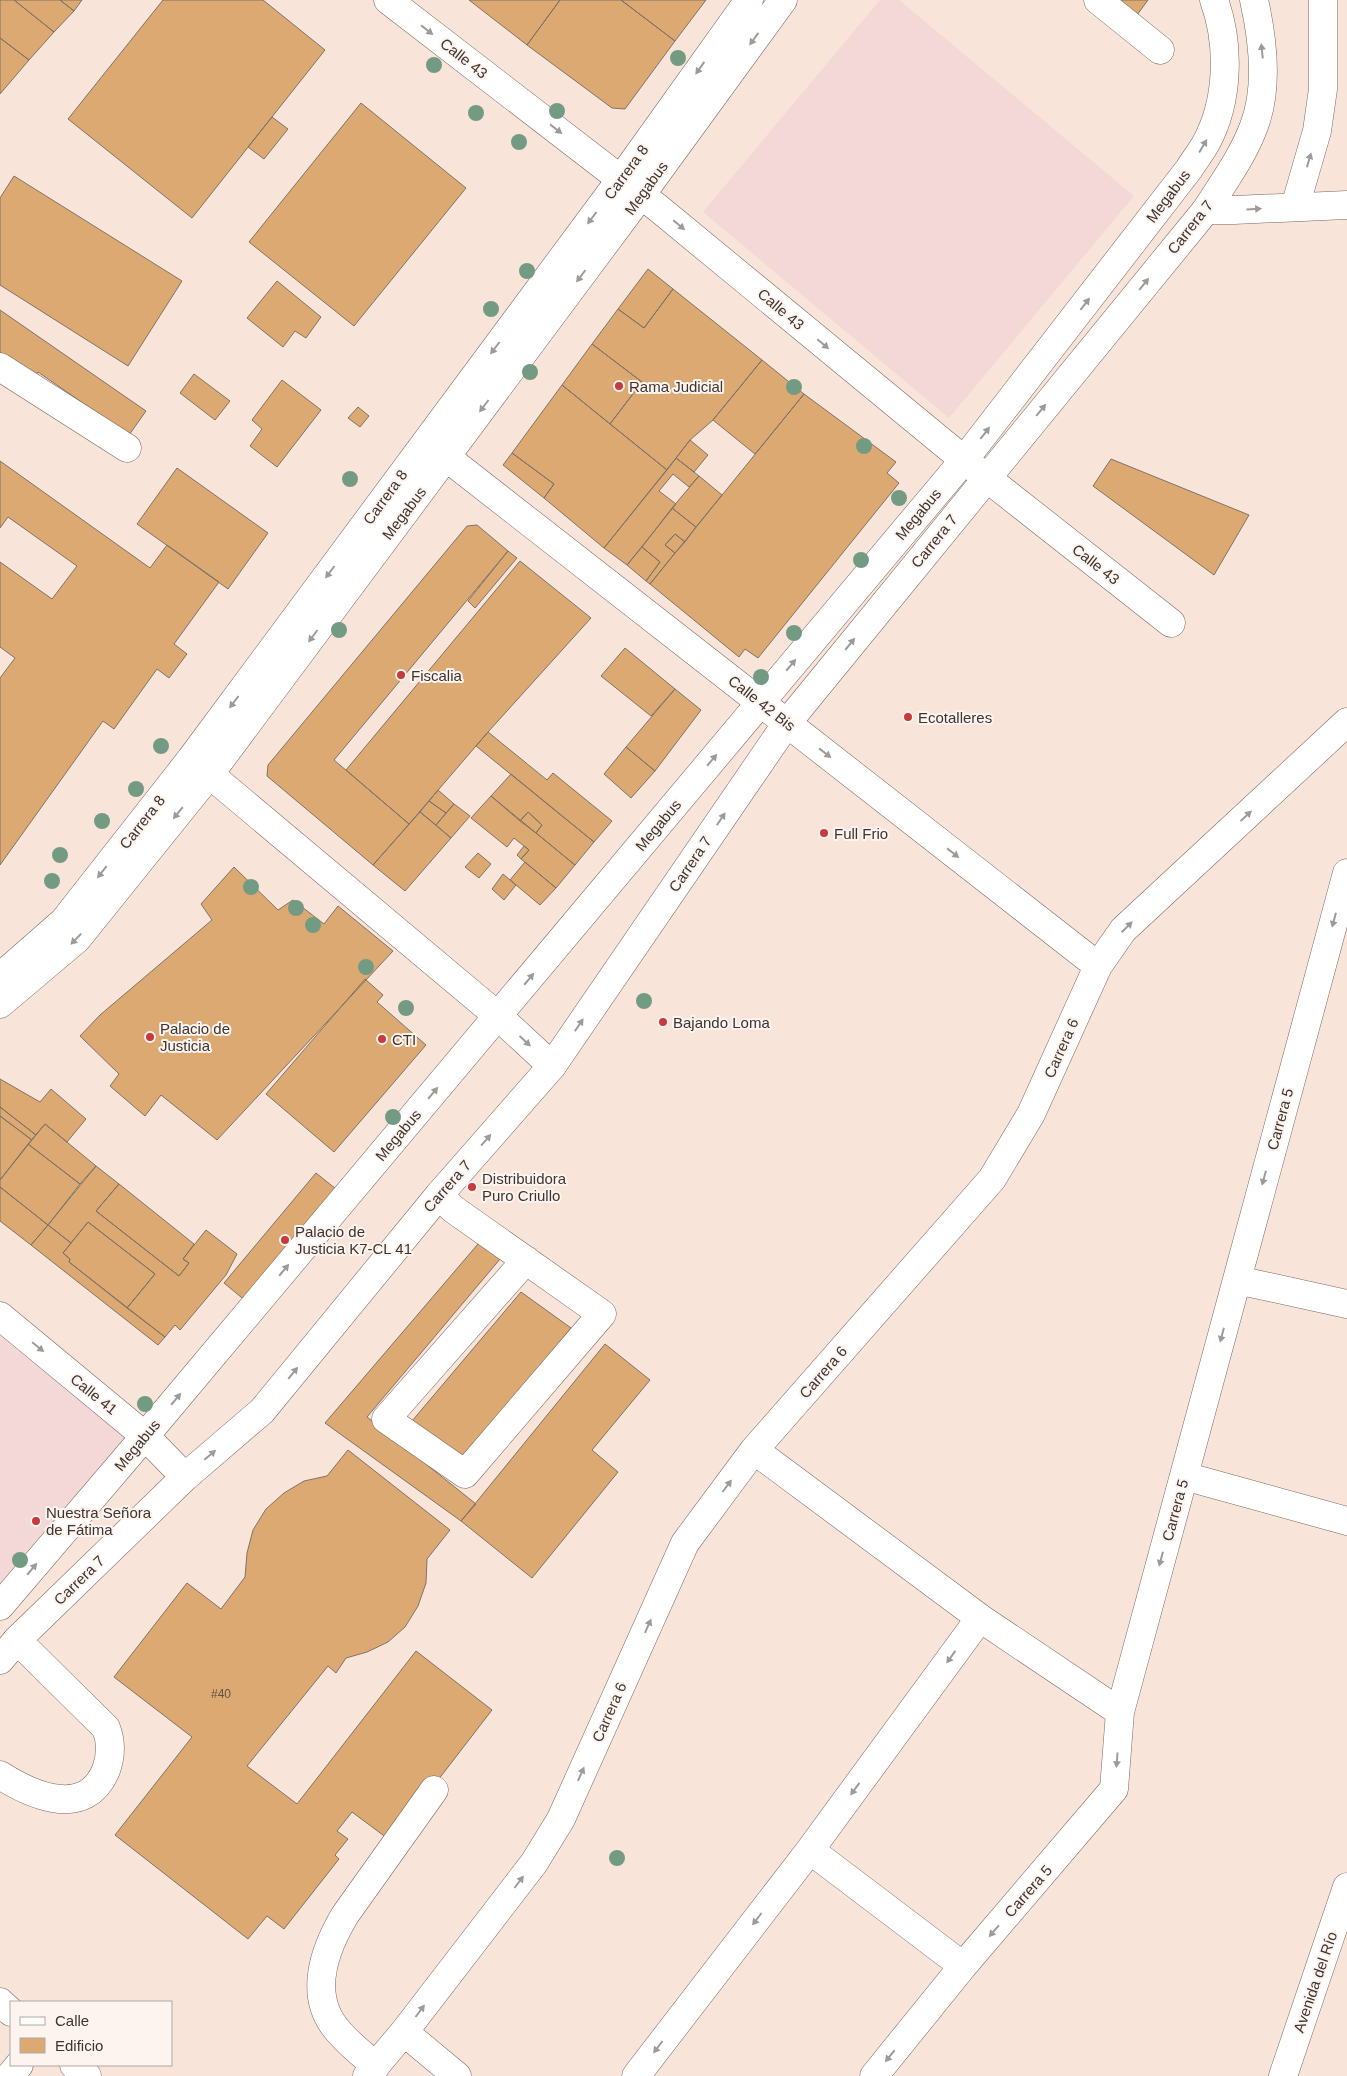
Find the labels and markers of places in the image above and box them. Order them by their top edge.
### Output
place label: Rama Judicial [629,378,723,395]
marker: Rama Judicial [613,380,625,392]
place label: Fiscalia [411,667,463,684]
marker: Fiscalia [395,669,407,681]
place label: Ecotalleres [918,709,992,726]
marker: Ecotalleres [902,711,914,723]
place label: Full Frio [834,825,888,842]
marker: Full Frio [818,827,830,839]
place label: Bajando Loma [673,1014,770,1031]
marker: Bajando Loma [657,1016,669,1028]
place label: Palacio de Justicia [160,1020,230,1054]
marker: Palacio de Justicia [144,1031,156,1043]
place label: CTI [392,1031,416,1048]
marker: CTI [376,1033,388,1045]
place label: Distribuidora Puro Criullo [482,1170,567,1204]
marker: Distribuidora Puro Criullo [466,1181,478,1193]
place label: Palacio de Justicia K7-CL 41 [295,1223,412,1257]
marker: Palacio de Justicia K7-CL 41 [279,1234,291,1246]
place label: Nuestra Señora de Fátima [46,1504,152,1538]
marker: Nuestra Señora de Fátima [30,1515,42,1527]

